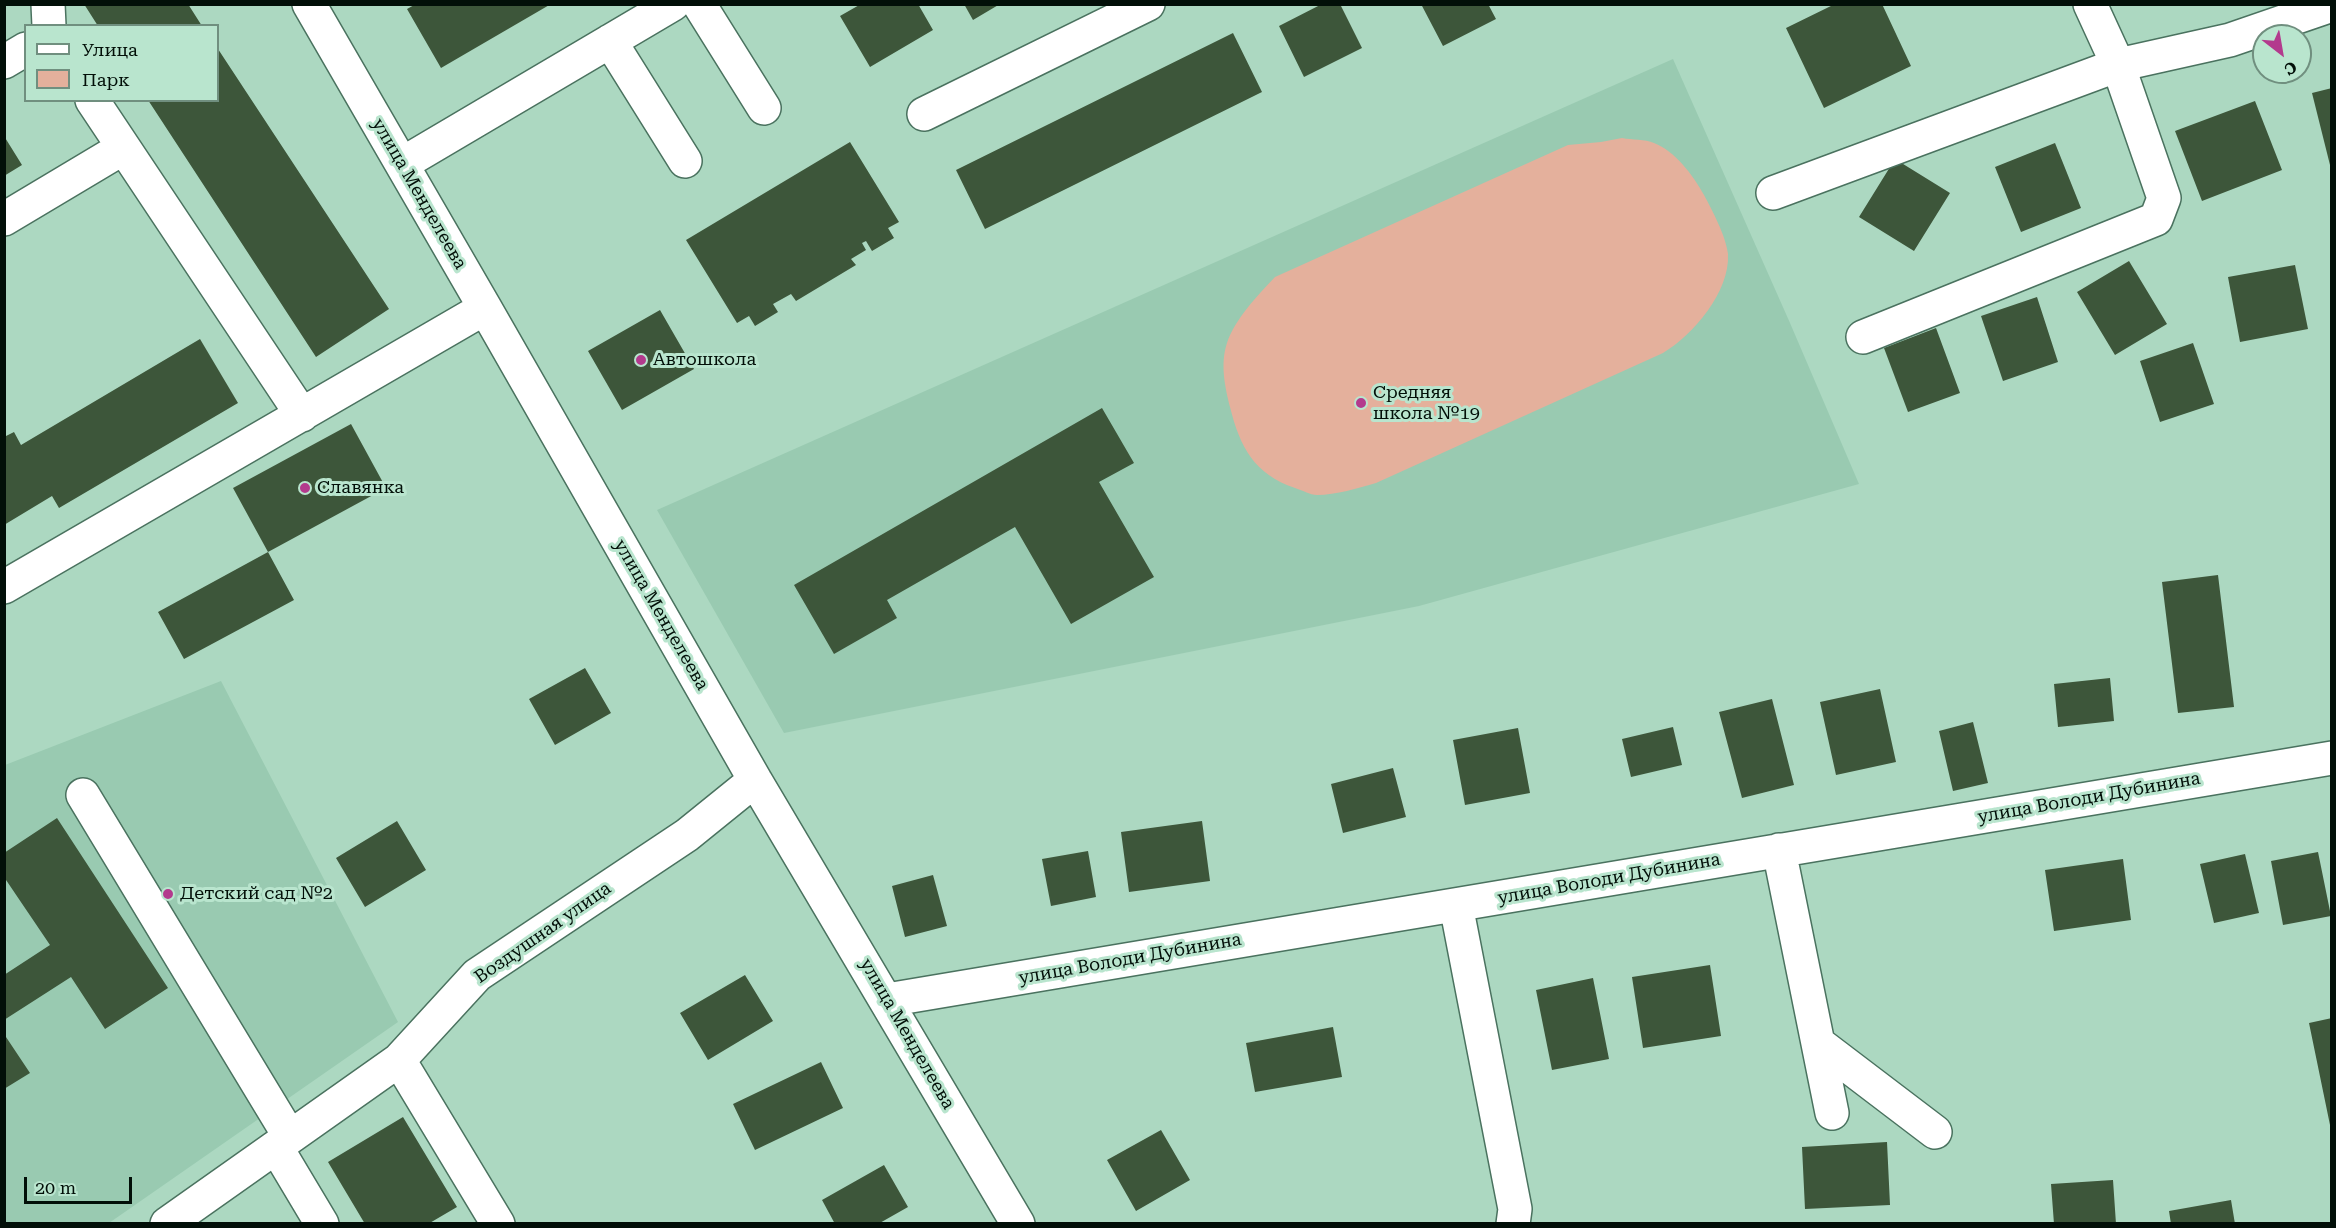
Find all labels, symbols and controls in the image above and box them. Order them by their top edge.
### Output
legend [24,24,219,102]
north arrow [2252,24,2312,84]
text: Улица [82,39,138,60]
text: С [2281,57,2300,79]
text: Парк [82,69,130,90]
street label: улица Менделеева [367,115,471,273]
place label: Автошкола [653,349,756,371]
marker: Автошкола [634,353,648,367]
place label: Средняя школа №19 [1373,382,1480,424]
marker: Средняя школа №19 [1354,396,1368,410]
place label: Славянка [317,477,404,499]
marker: Славянка [298,481,312,495]
street label: улица Менделеева [609,536,713,694]
street label: улица Володи Дубинина [1976,768,2202,828]
street label: улица Володи Дубинина [1496,849,1722,909]
street label: Воздушная улица [470,878,616,988]
place label: Детский сад №2 [180,883,333,905]
marker: Детский сад №2 [161,887,175,901]
street label: улица Володи Дубинина [1017,929,1243,989]
street label: улица Менделеева [855,955,959,1113]
scale bar [27,1165,135,1203]
text: 20 m [35,1177,76,1198]

